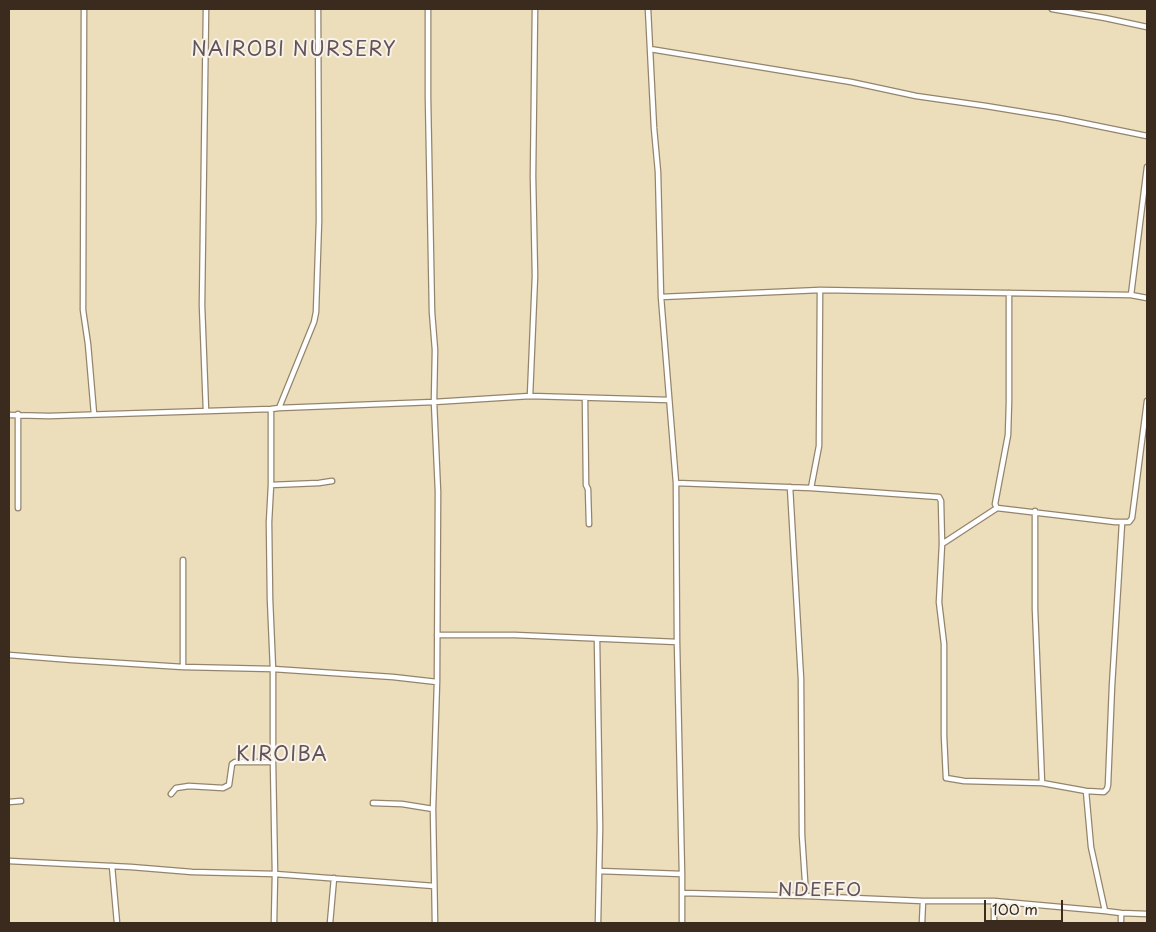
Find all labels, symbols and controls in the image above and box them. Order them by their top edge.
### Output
district label: NAIROBI NURSERY [190,38,398,62]
district label: KIROIBA [236,743,328,767]
district label: NDEFFO [777,880,863,902]
scale bar [986,890,1065,922]
text: 100 m [992,897,1038,920]

